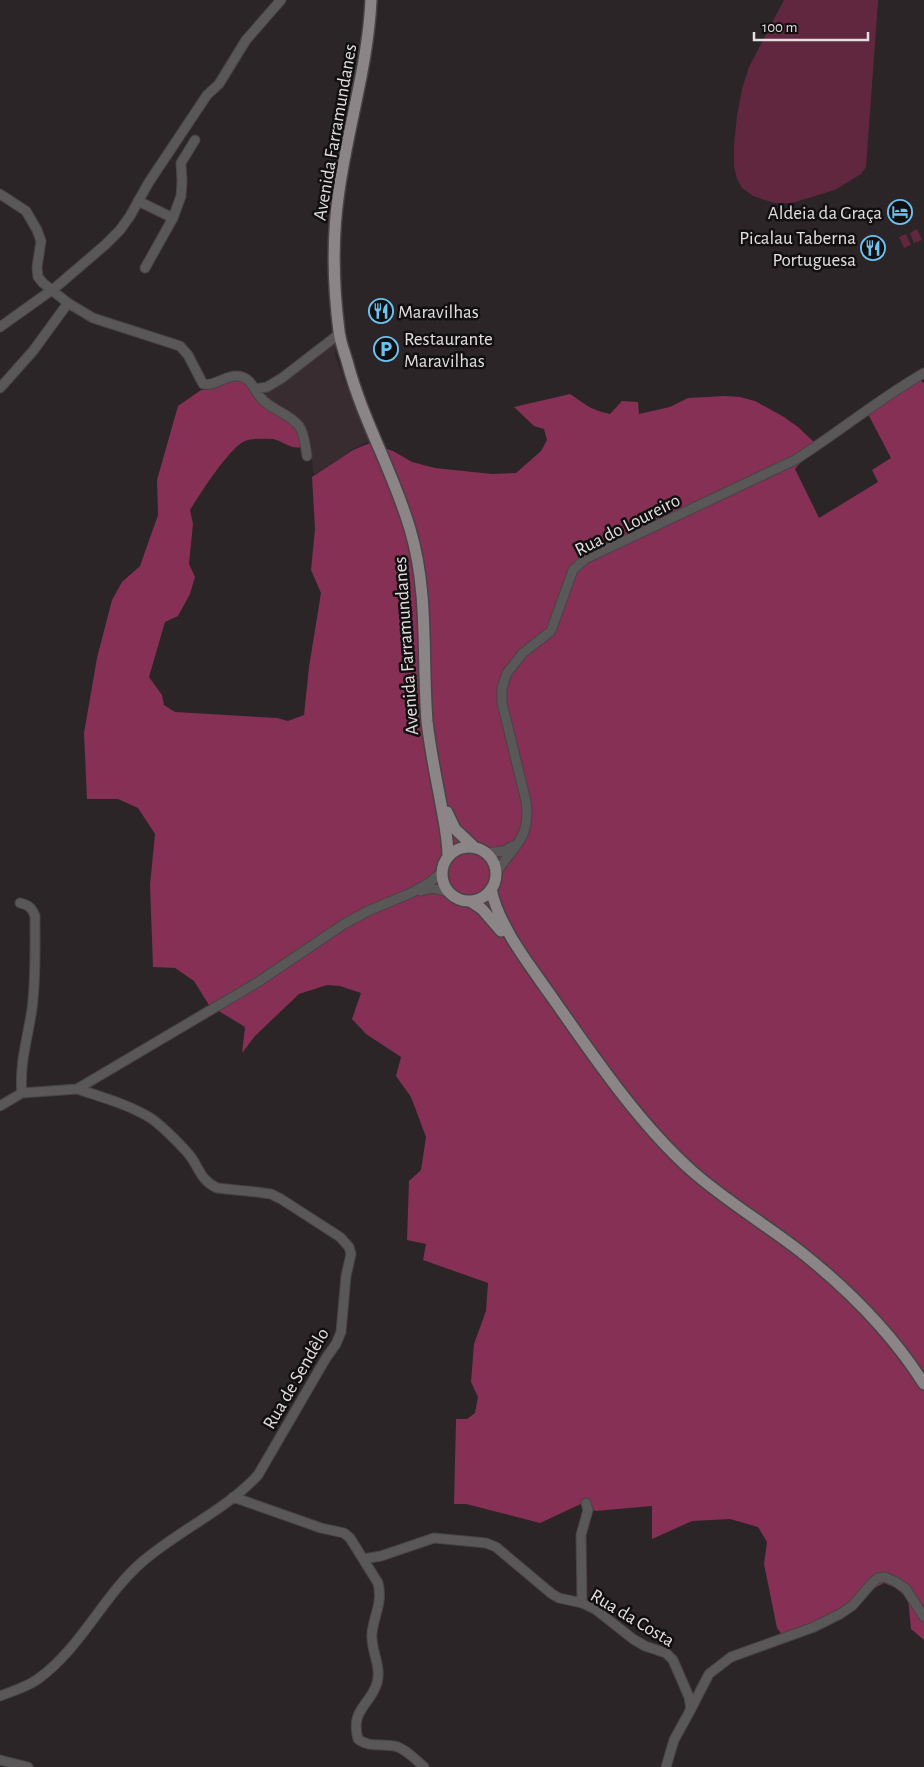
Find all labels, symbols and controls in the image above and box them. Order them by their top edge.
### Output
scale bar [754,10,868,42]
text: 100 m [762,20,797,35]
street label: Avenida Farramundanes [311,43,360,222]
hotel icon: Aldeia da Graça [887,199,913,225]
place label: Aldeia da Graça [768,204,882,223]
place label: Picalau Taberna Portuguesa [739,229,856,270]
restaurant icon: Picalau Taberna Portuguesa [860,235,886,261]
restaurant icon: Maravilhas [368,298,394,324]
place label: Maravilhas [398,303,479,322]
place label: Restaurante Maravilhas [404,330,493,371]
parking icon: Restaurante Maravilhas [373,336,399,362]
street label: Rua do Loureiro [572,491,683,560]
street label: Avenida Farramundanes [391,556,422,736]
street label: Rua de Sendêlo [260,1325,333,1433]
street label: Rua da Costa [587,1586,678,1651]

